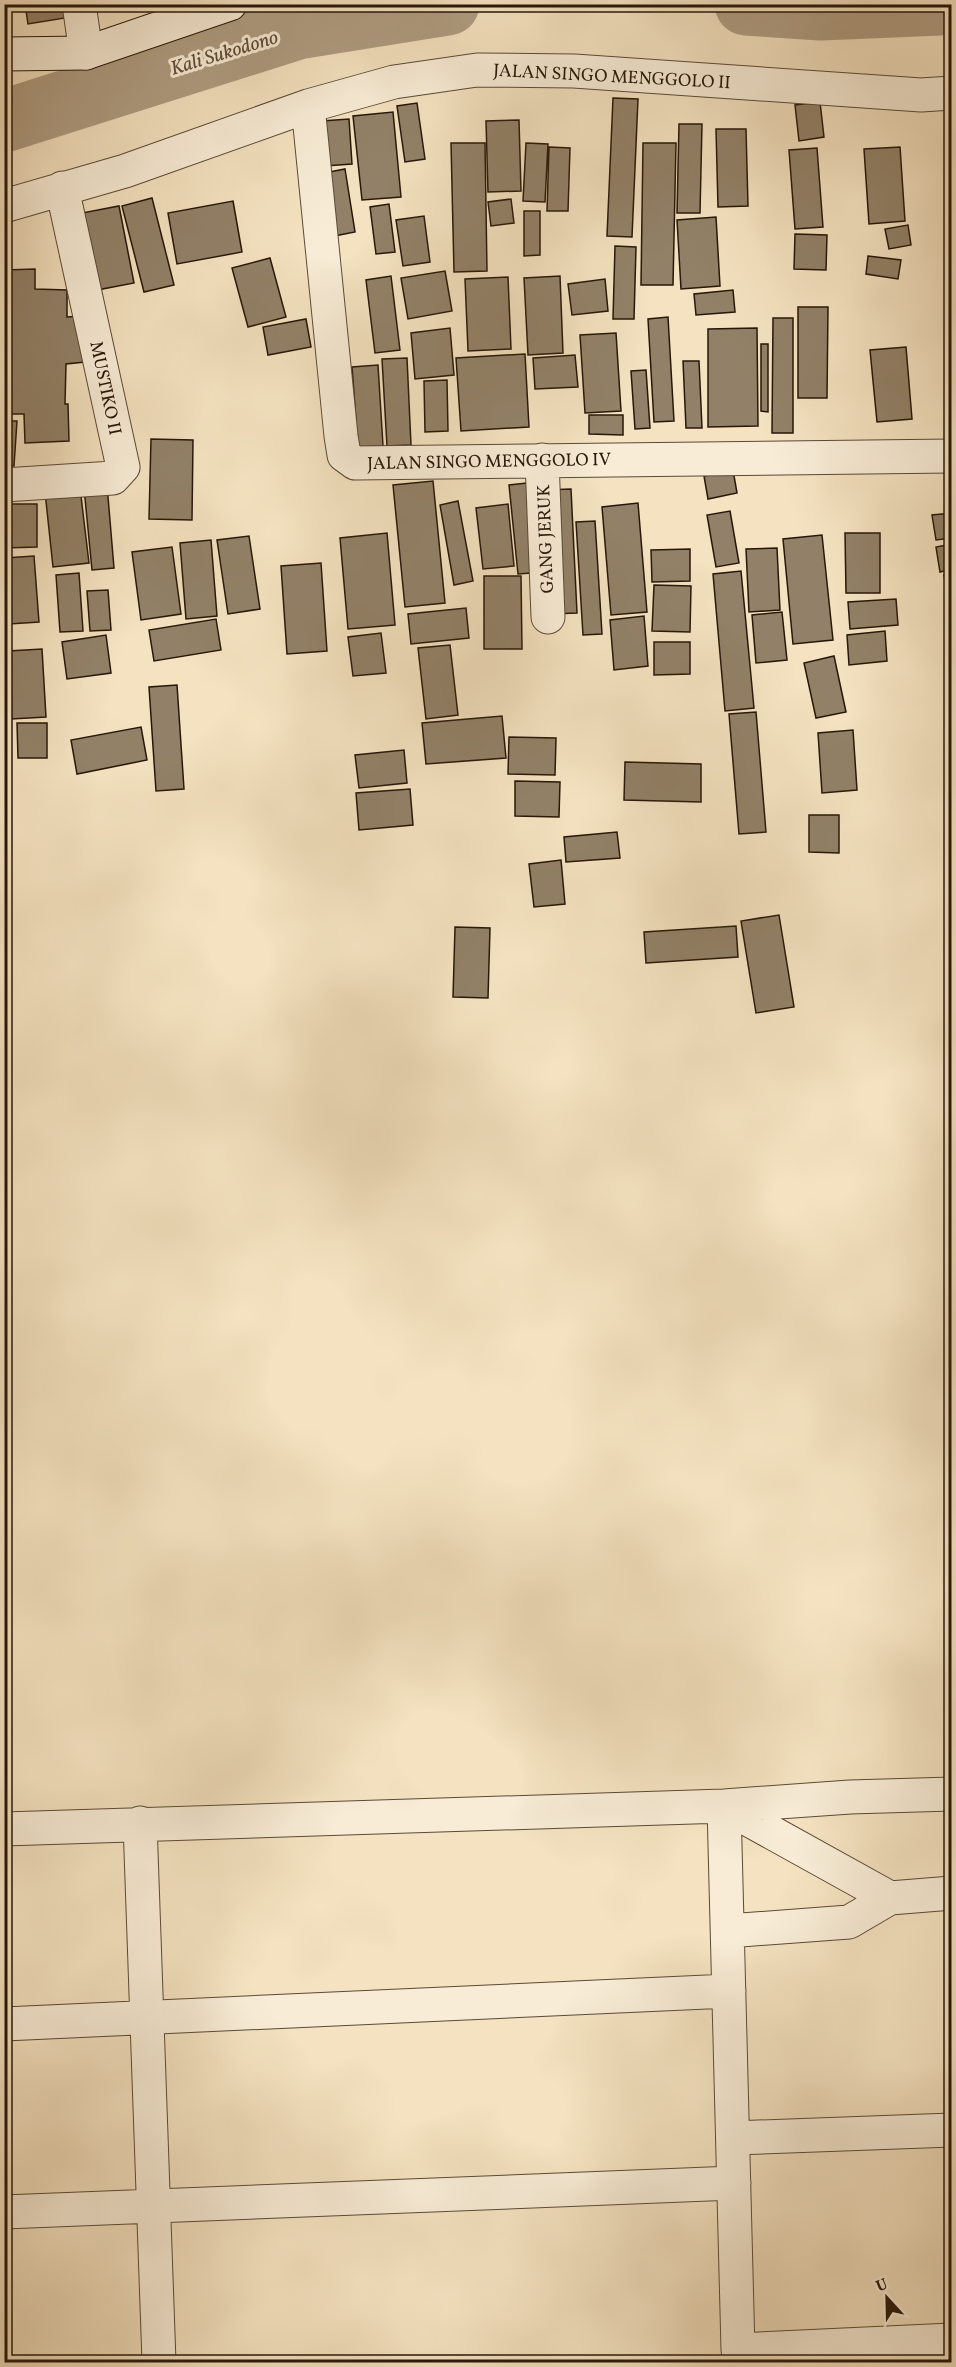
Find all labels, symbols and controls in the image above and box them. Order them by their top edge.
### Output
water label: Kali Sukodono [167,24,282,84]
street label: JALAN SINGO MENGGOLO II [492,59,731,96]
street label: MUSTIKO II [82,339,127,438]
street label: JALAN SINGO MENGGOLO IV [367,448,611,477]
street label: GANG JERUK [532,484,561,594]
north arrow [857,2268,917,2328]
text: U [873,2274,891,2298]

